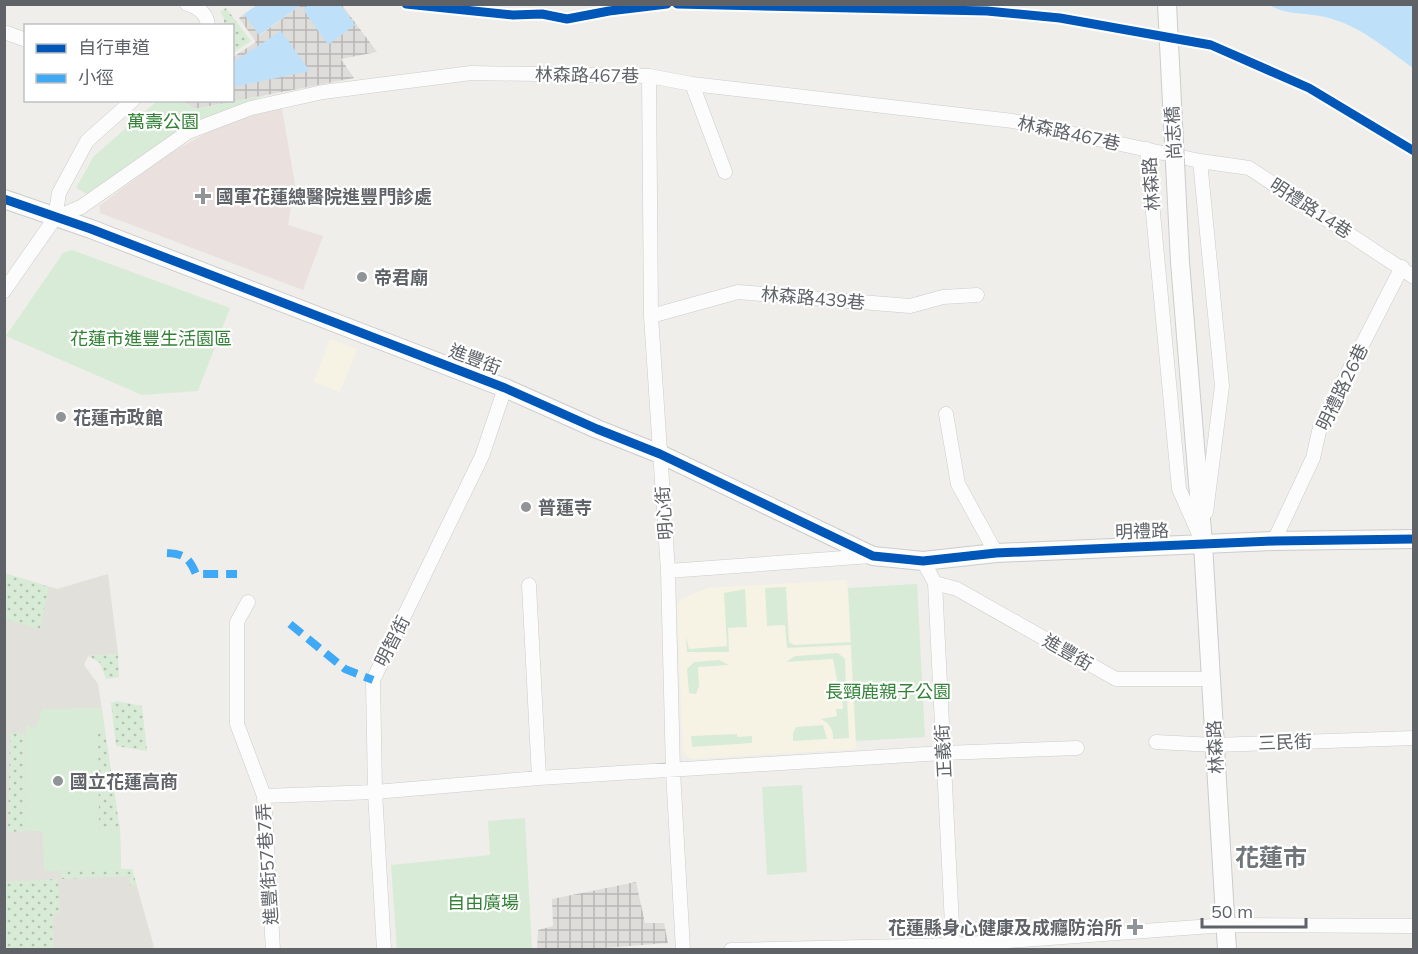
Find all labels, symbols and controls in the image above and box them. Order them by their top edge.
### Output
legend [24,24,234,102]
text: 自行車道 [78,36,150,59]
street label: 林森路467巷 [535,63,639,87]
text: 小徑 [78,66,114,89]
street label: 尚志橋 [1160,105,1186,161]
park label: 萬壽公園 [127,110,199,133]
street label: 林森路467巷 [1016,111,1122,155]
street label: 林森路 [1138,156,1164,212]
street label: 明禮路14巷 [1265,173,1357,243]
place label: 國軍花蓮總醫院進豐門診處 [216,185,432,208]
marker: 國軍花蓮總醫院進豐門診處 [194,187,212,205]
place label: 帝君廟 [374,266,428,289]
marker: 帝君廟 [355,270,369,284]
street label: 林森路439巷 [760,282,866,314]
park label: 花蓮市進豐生活園區 [70,327,232,350]
street label: 進豐街 [446,339,504,379]
street label: 明禮路26巷 [1311,340,1373,434]
place label: 花蓮市政館 [73,406,163,429]
marker: 花蓮市政館 [54,410,68,424]
street label: 明心街 [651,485,677,541]
place label: 普蓮寺 [538,496,592,519]
marker: 普蓮寺 [519,500,533,514]
street label: 明禮路 [1115,519,1169,543]
street label: 明智街 [369,612,415,670]
street label: 進豐街 [1039,629,1097,675]
park label: 長頸鹿親子公園 [825,680,951,703]
street label: 林森路 [1202,719,1228,775]
street label: 正義街 [930,723,956,779]
street label: 三民街 [1258,730,1312,754]
place label: 國立花蓮高商 [70,770,178,793]
marker: 國立花蓮高商 [51,774,65,788]
street label: 進豐街57巷7弄 [251,802,283,926]
district label: 花蓮市 [1235,842,1307,872]
park label: 自由廣場 [447,891,519,914]
scale bar [1202,891,1306,929]
text: 50 m [1211,900,1253,923]
place label: 花蓮縣身心健康及成癮防治所 [888,916,1122,939]
marker: 花蓮縣身心健康及成癮防治所 [1126,918,1144,936]

